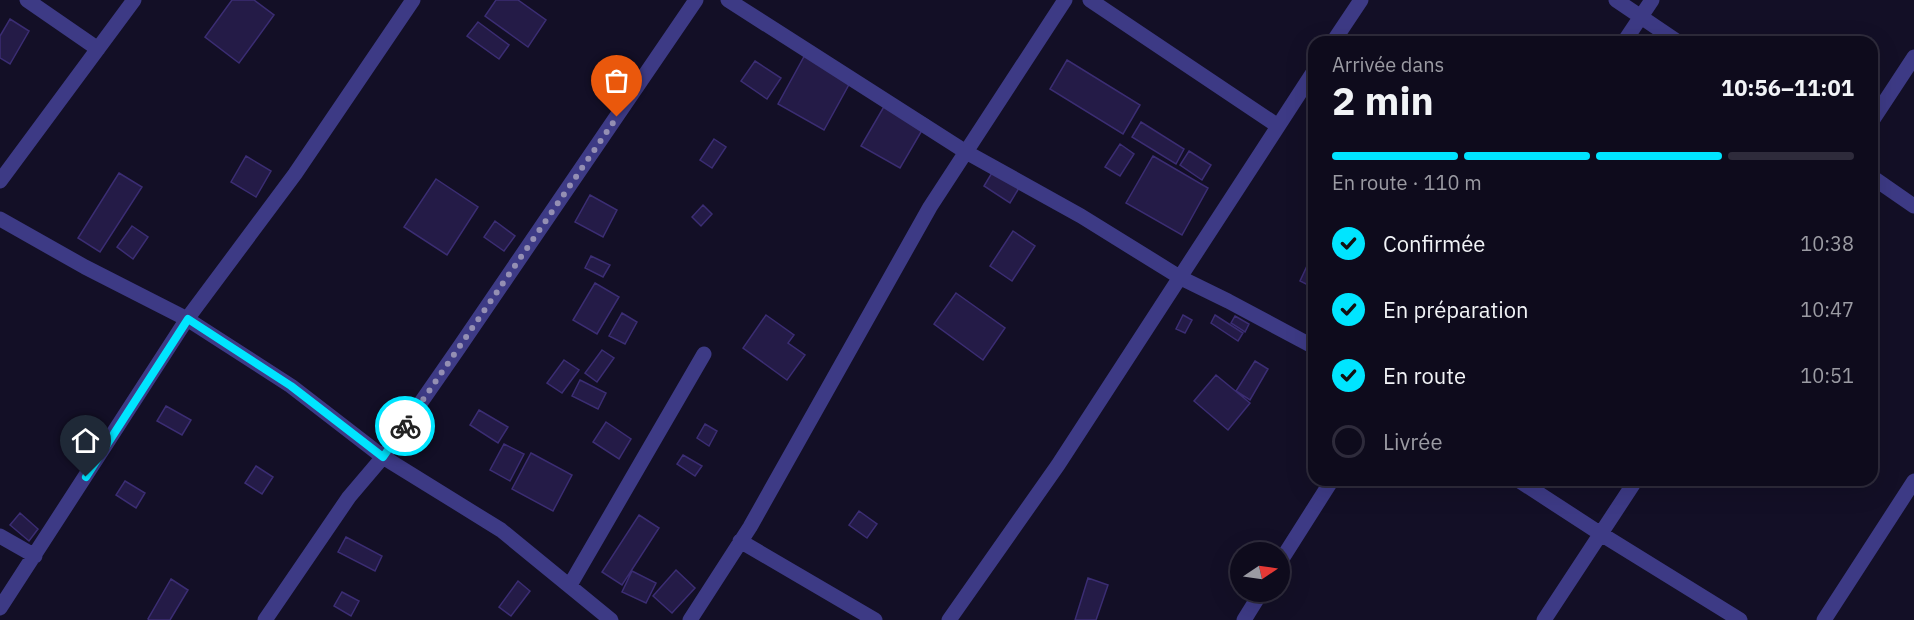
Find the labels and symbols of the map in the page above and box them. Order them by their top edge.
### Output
pin [591,55,642,117]
courier [375,396,435,456]
pin [60,415,111,477]
north arrow [1230,542,1290,602]

